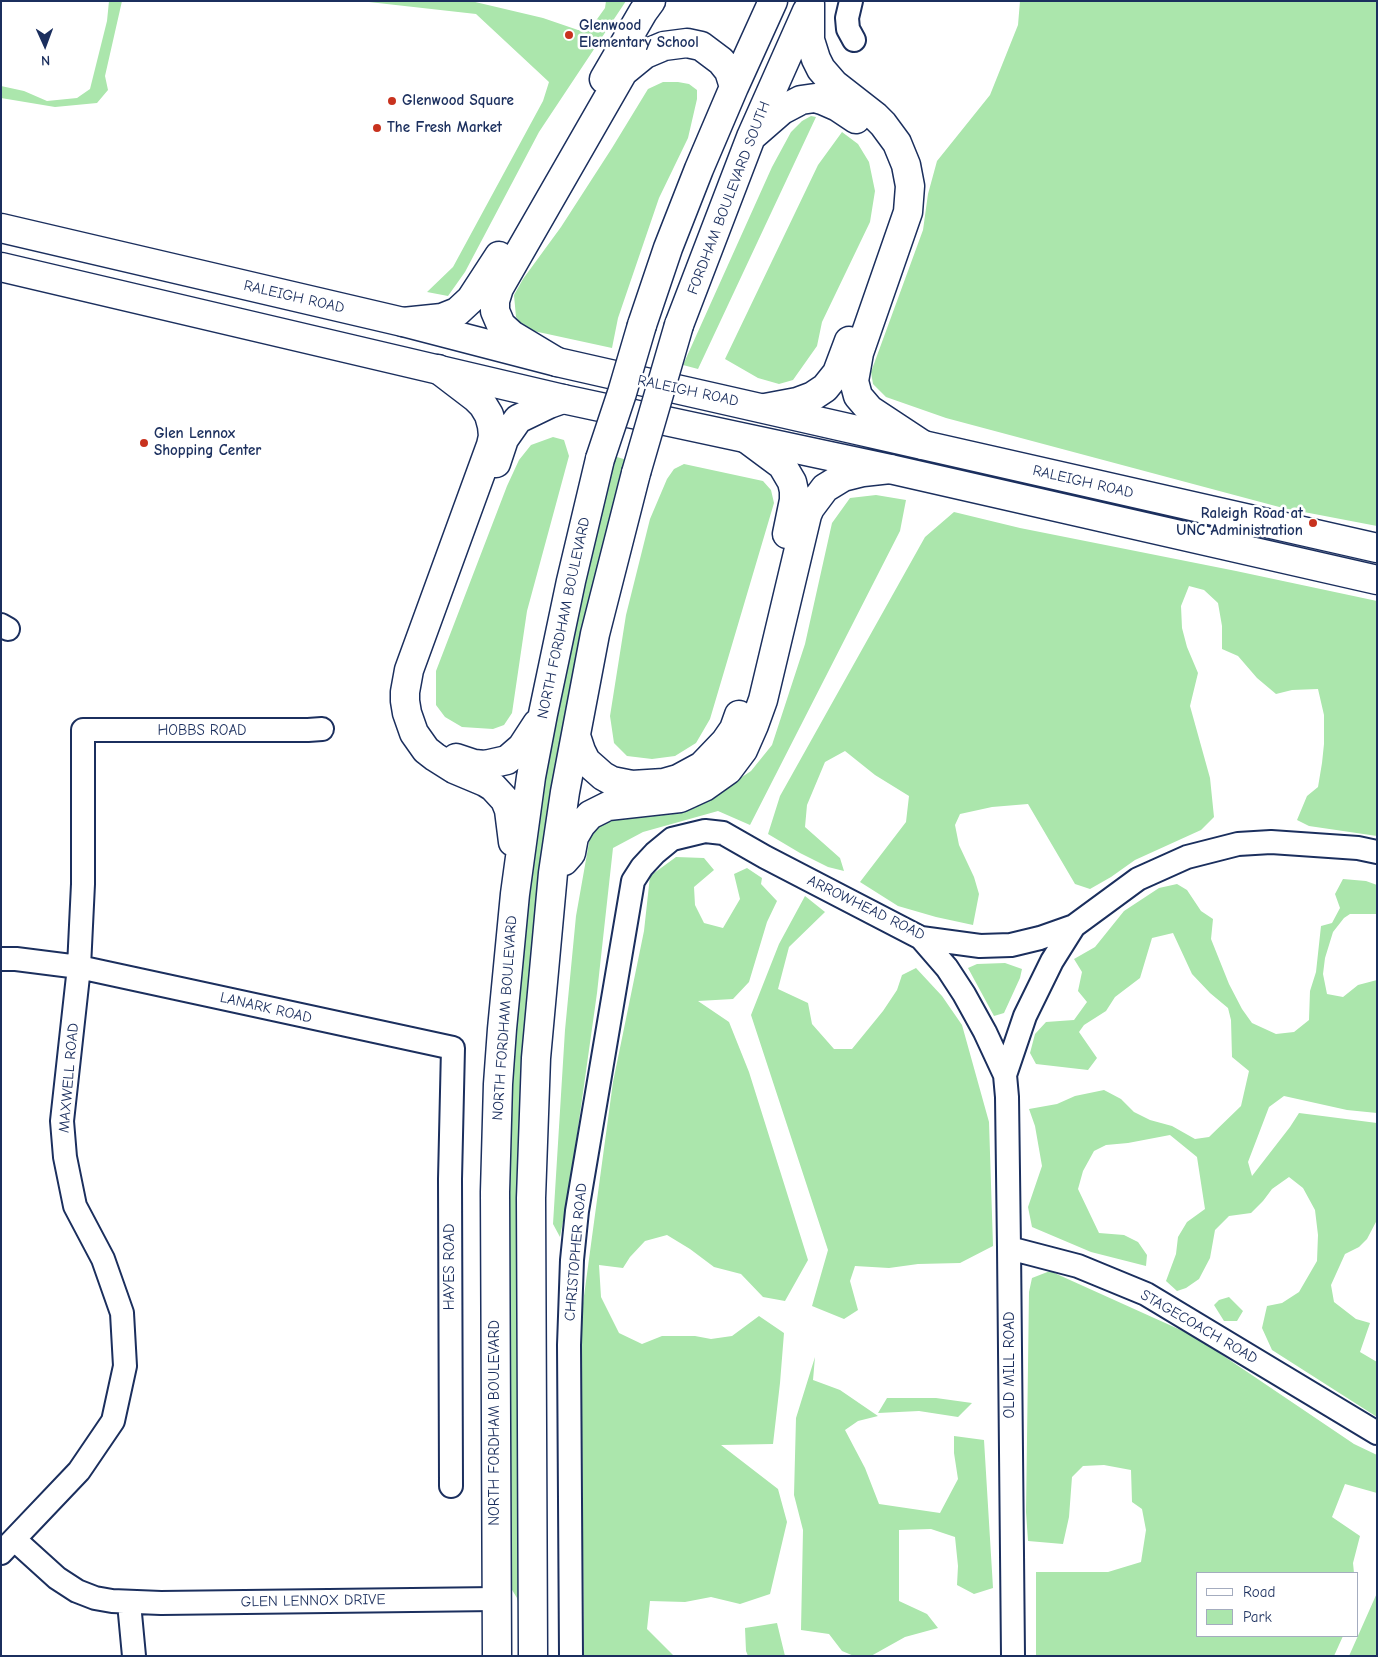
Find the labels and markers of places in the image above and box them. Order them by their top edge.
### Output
place label: Glenwood Elementary School [579,17,699,52]
marker: Glenwood Elementary School [563,29,575,41]
place label: Glenwood Square [402,92,514,110]
marker: Glenwood Square [386,95,398,107]
place label: The Fresh Market [387,119,502,137]
marker: The Fresh Market [371,122,383,134]
place label: Glen Lennox Shopping Center [154,425,261,460]
marker: Glen Lennox Shopping Center [138,437,150,449]
place label: Raleigh Road at UNC Administration [1176,505,1303,540]
marker: Raleigh Road at UNC Administration [1307,517,1319,529]

